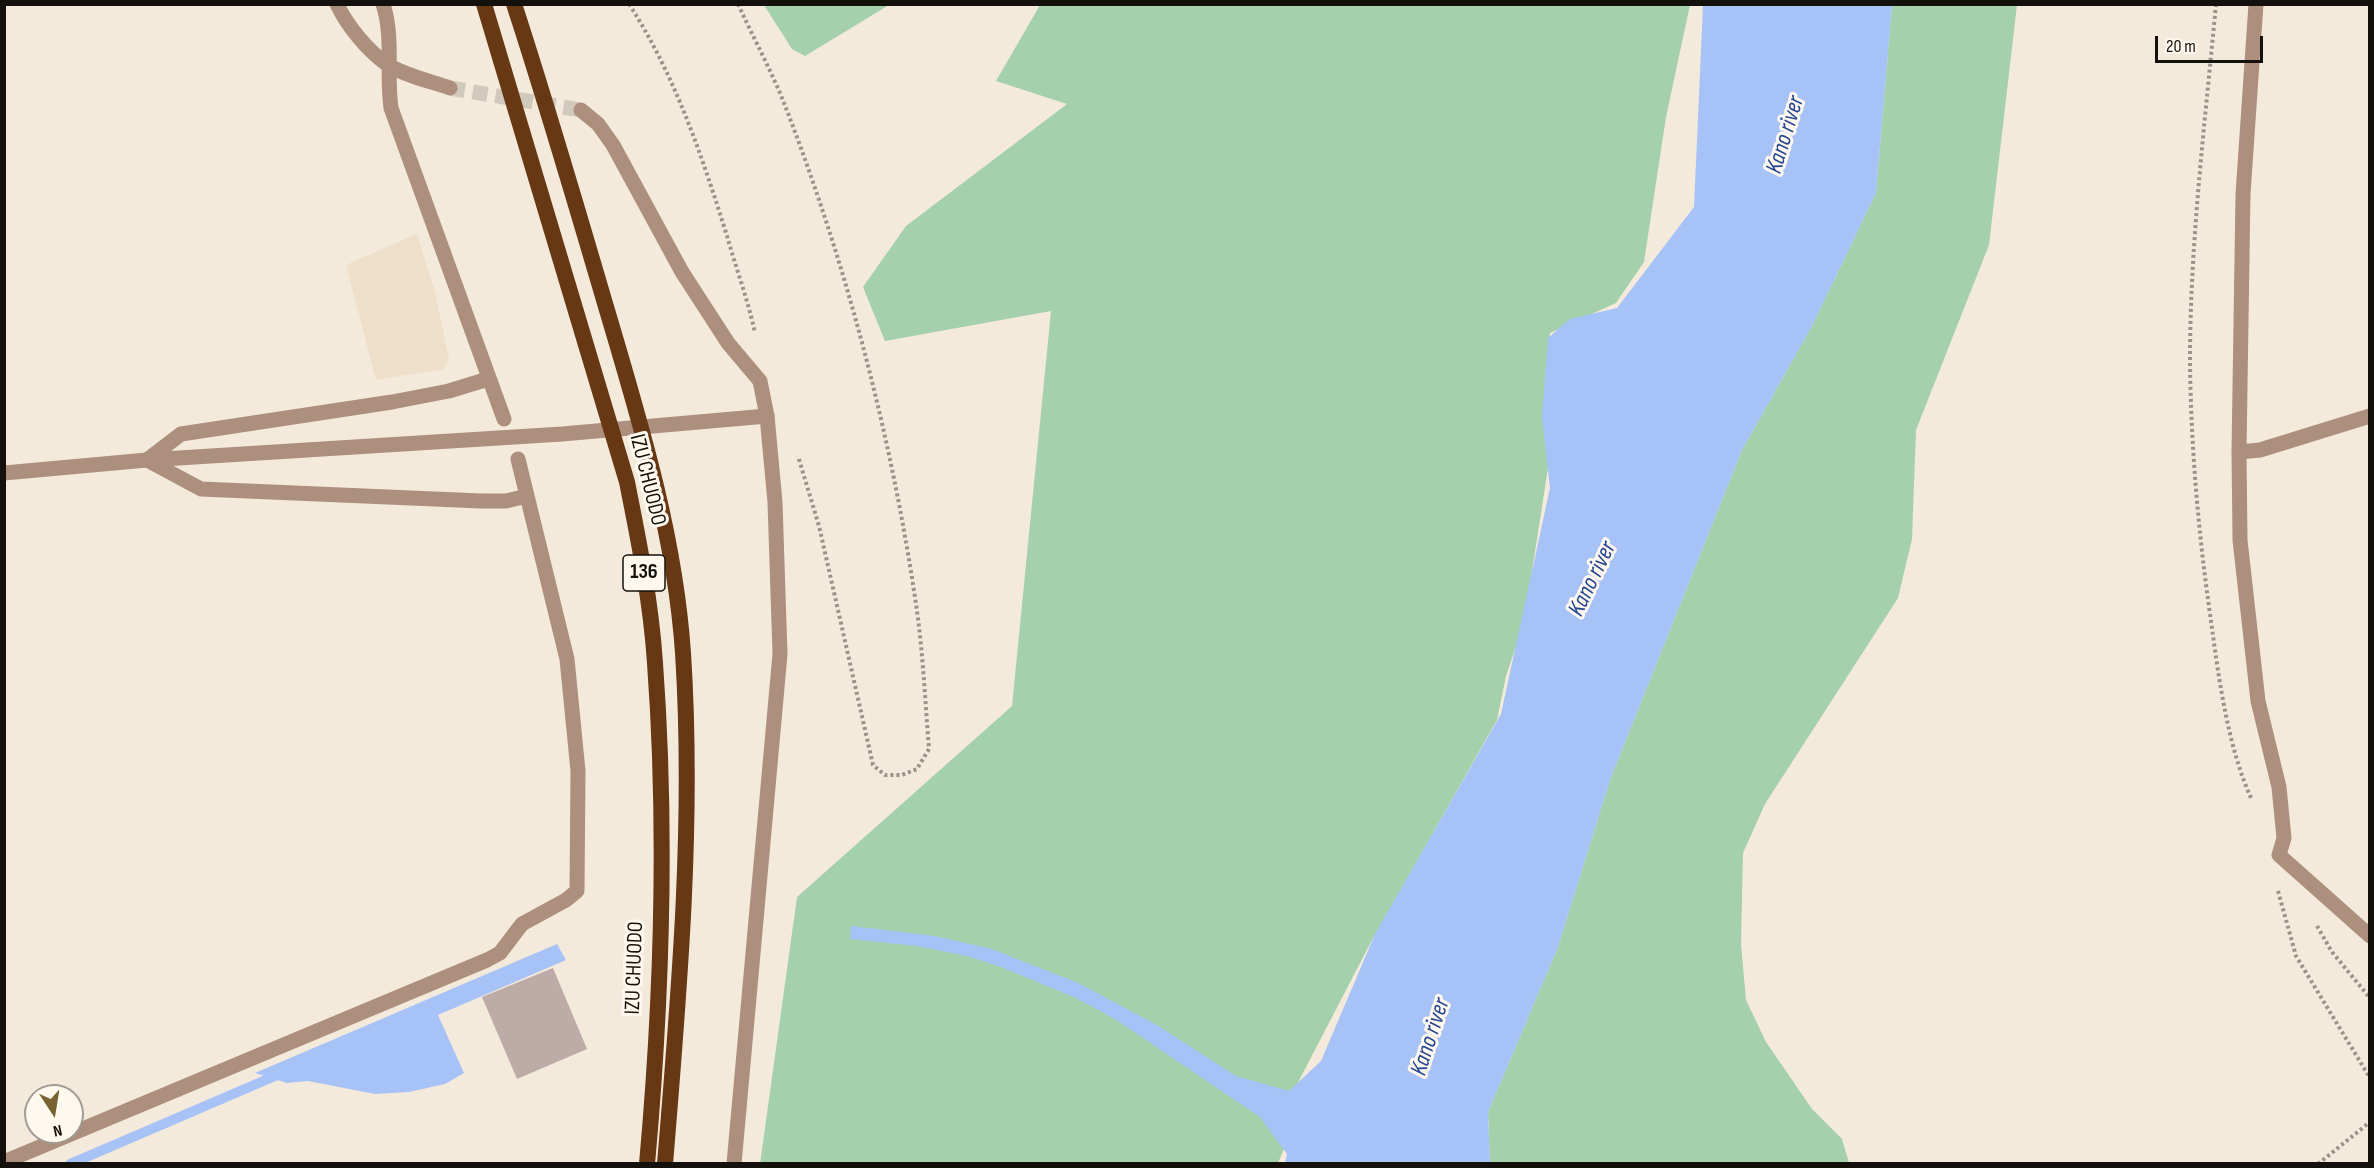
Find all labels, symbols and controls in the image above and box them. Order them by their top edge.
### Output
scale bar [2158,24,2266,62]
text: 20 m [2166,36,2196,57]
water label: Kano river [1761,93,1811,177]
street label: IZU CHUODO [623,432,671,528]
water label: Kano river [1563,537,1623,621]
road number: 136 [623,555,665,591]
street label: IZU CHUODO [620,921,650,1015]
water label: Kano river [1405,995,1457,1079]
north arrow [24,1084,84,1144]
text: N [51,1120,64,1140]

